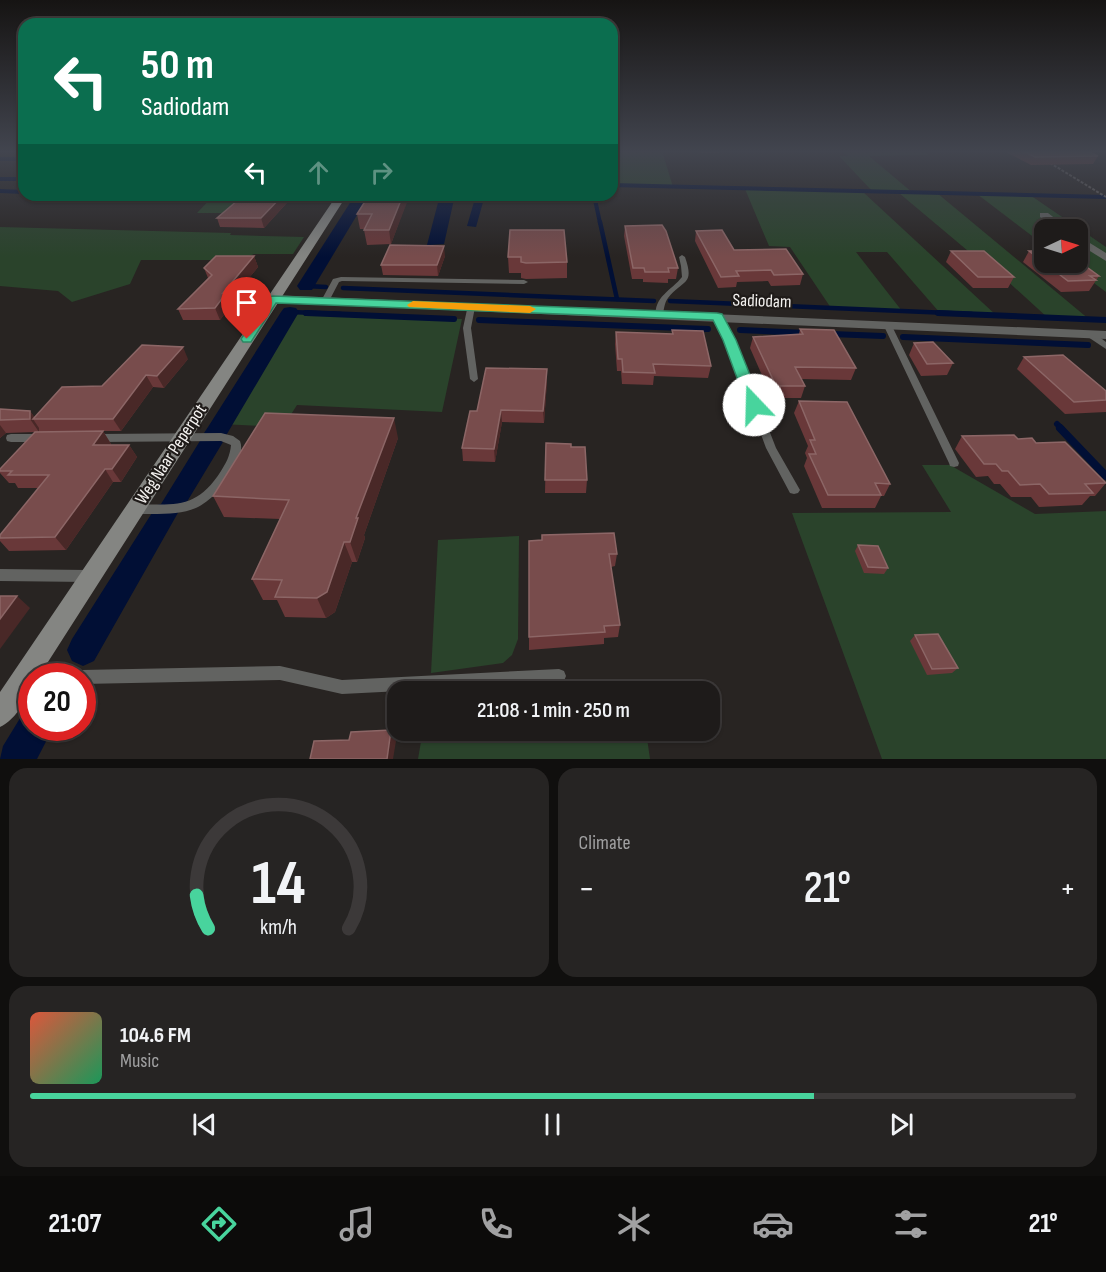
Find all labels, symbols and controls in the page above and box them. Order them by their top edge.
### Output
text: 50 m [141,40,214,91]
icon: left [42,42,120,120]
text: Sadiodam [141,91,229,123]
icon: left [239,156,272,189]
icon: ahead [302,156,335,189]
icon: right [365,156,398,189]
north arrow [1034,219,1088,273]
map controls [1034,219,1088,273]
pin [221,277,272,339]
icon: arrive [230,286,263,319]
street label: Sadiodam [732,289,792,313]
position arrow [722,373,786,437]
street label: Weg Naar Peperpot [131,400,211,508]
speed limit sign: 20 [18,663,96,741]
text: 21:08 · 1 min · 250 m [477,697,630,724]
text: Climate [579,831,631,855]
text: 14 [252,847,306,922]
text: 21° [803,861,851,916]
text: − [579,869,595,909]
text: + [1060,869,1076,909]
text: km/h [260,916,297,941]
text: 104.6 FM [120,1022,191,1049]
text: Music [120,1049,159,1073]
icon: previous [188,1108,221,1141]
icon: pause [536,1108,569,1141]
icon: next [885,1108,918,1141]
icon: directions [198,1203,240,1245]
icon: music [336,1203,378,1245]
icon: phone [475,1203,517,1245]
icon: climate [613,1203,655,1245]
icon: car [752,1203,794,1245]
icon: filters [890,1203,932,1245]
text: 21:07 [48,1208,101,1240]
text: 21° [1028,1208,1058,1240]

